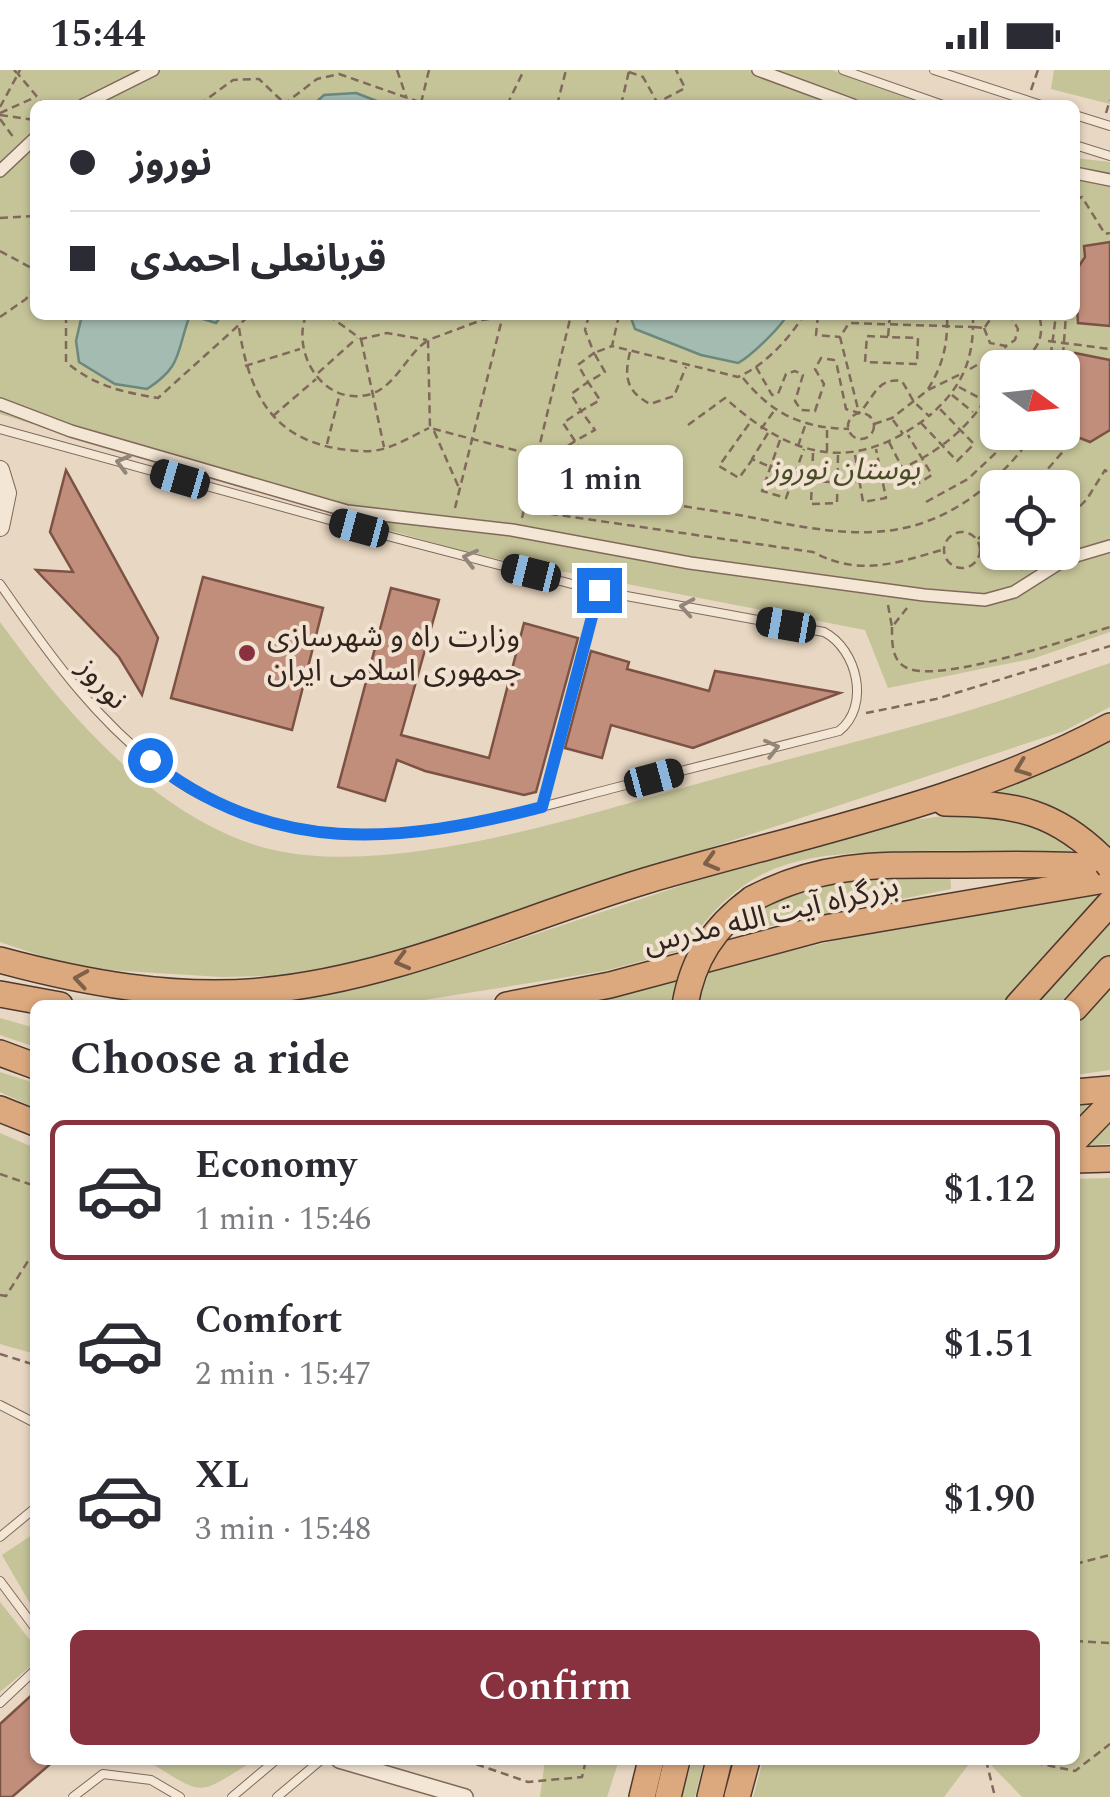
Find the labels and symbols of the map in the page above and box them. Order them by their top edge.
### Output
north arrow [980,350,1080,450]
callout: 1 min [516,445,682,515]
park label: بوستان نوروز [766,447,920,493]
one-way arrow [115,454,132,475]
car [147,456,213,502]
car [326,506,392,550]
one-way arrow [462,548,480,569]
car [498,551,564,595]
route end [577,568,622,613]
one-way arrow [679,597,695,618]
car [754,605,818,645]
place label: وزارت راه و شهرسازی جمهوری اسلامی ایران [267,614,522,694]
marker: وزارت راه و شهرسازی جمهوری اسلامی ایران [236,642,258,664]
street label: نوروز [65,646,139,720]
route start [128,738,173,783]
one-way arrow [763,738,780,759]
car [621,756,687,800]
one-way arrow [1014,756,1032,776]
one-way arrow [703,850,720,871]
street label: بزرگراه آیت الله مدرس [639,863,903,967]
one-way arrow [393,949,410,970]
one-way arrow [73,969,89,990]

